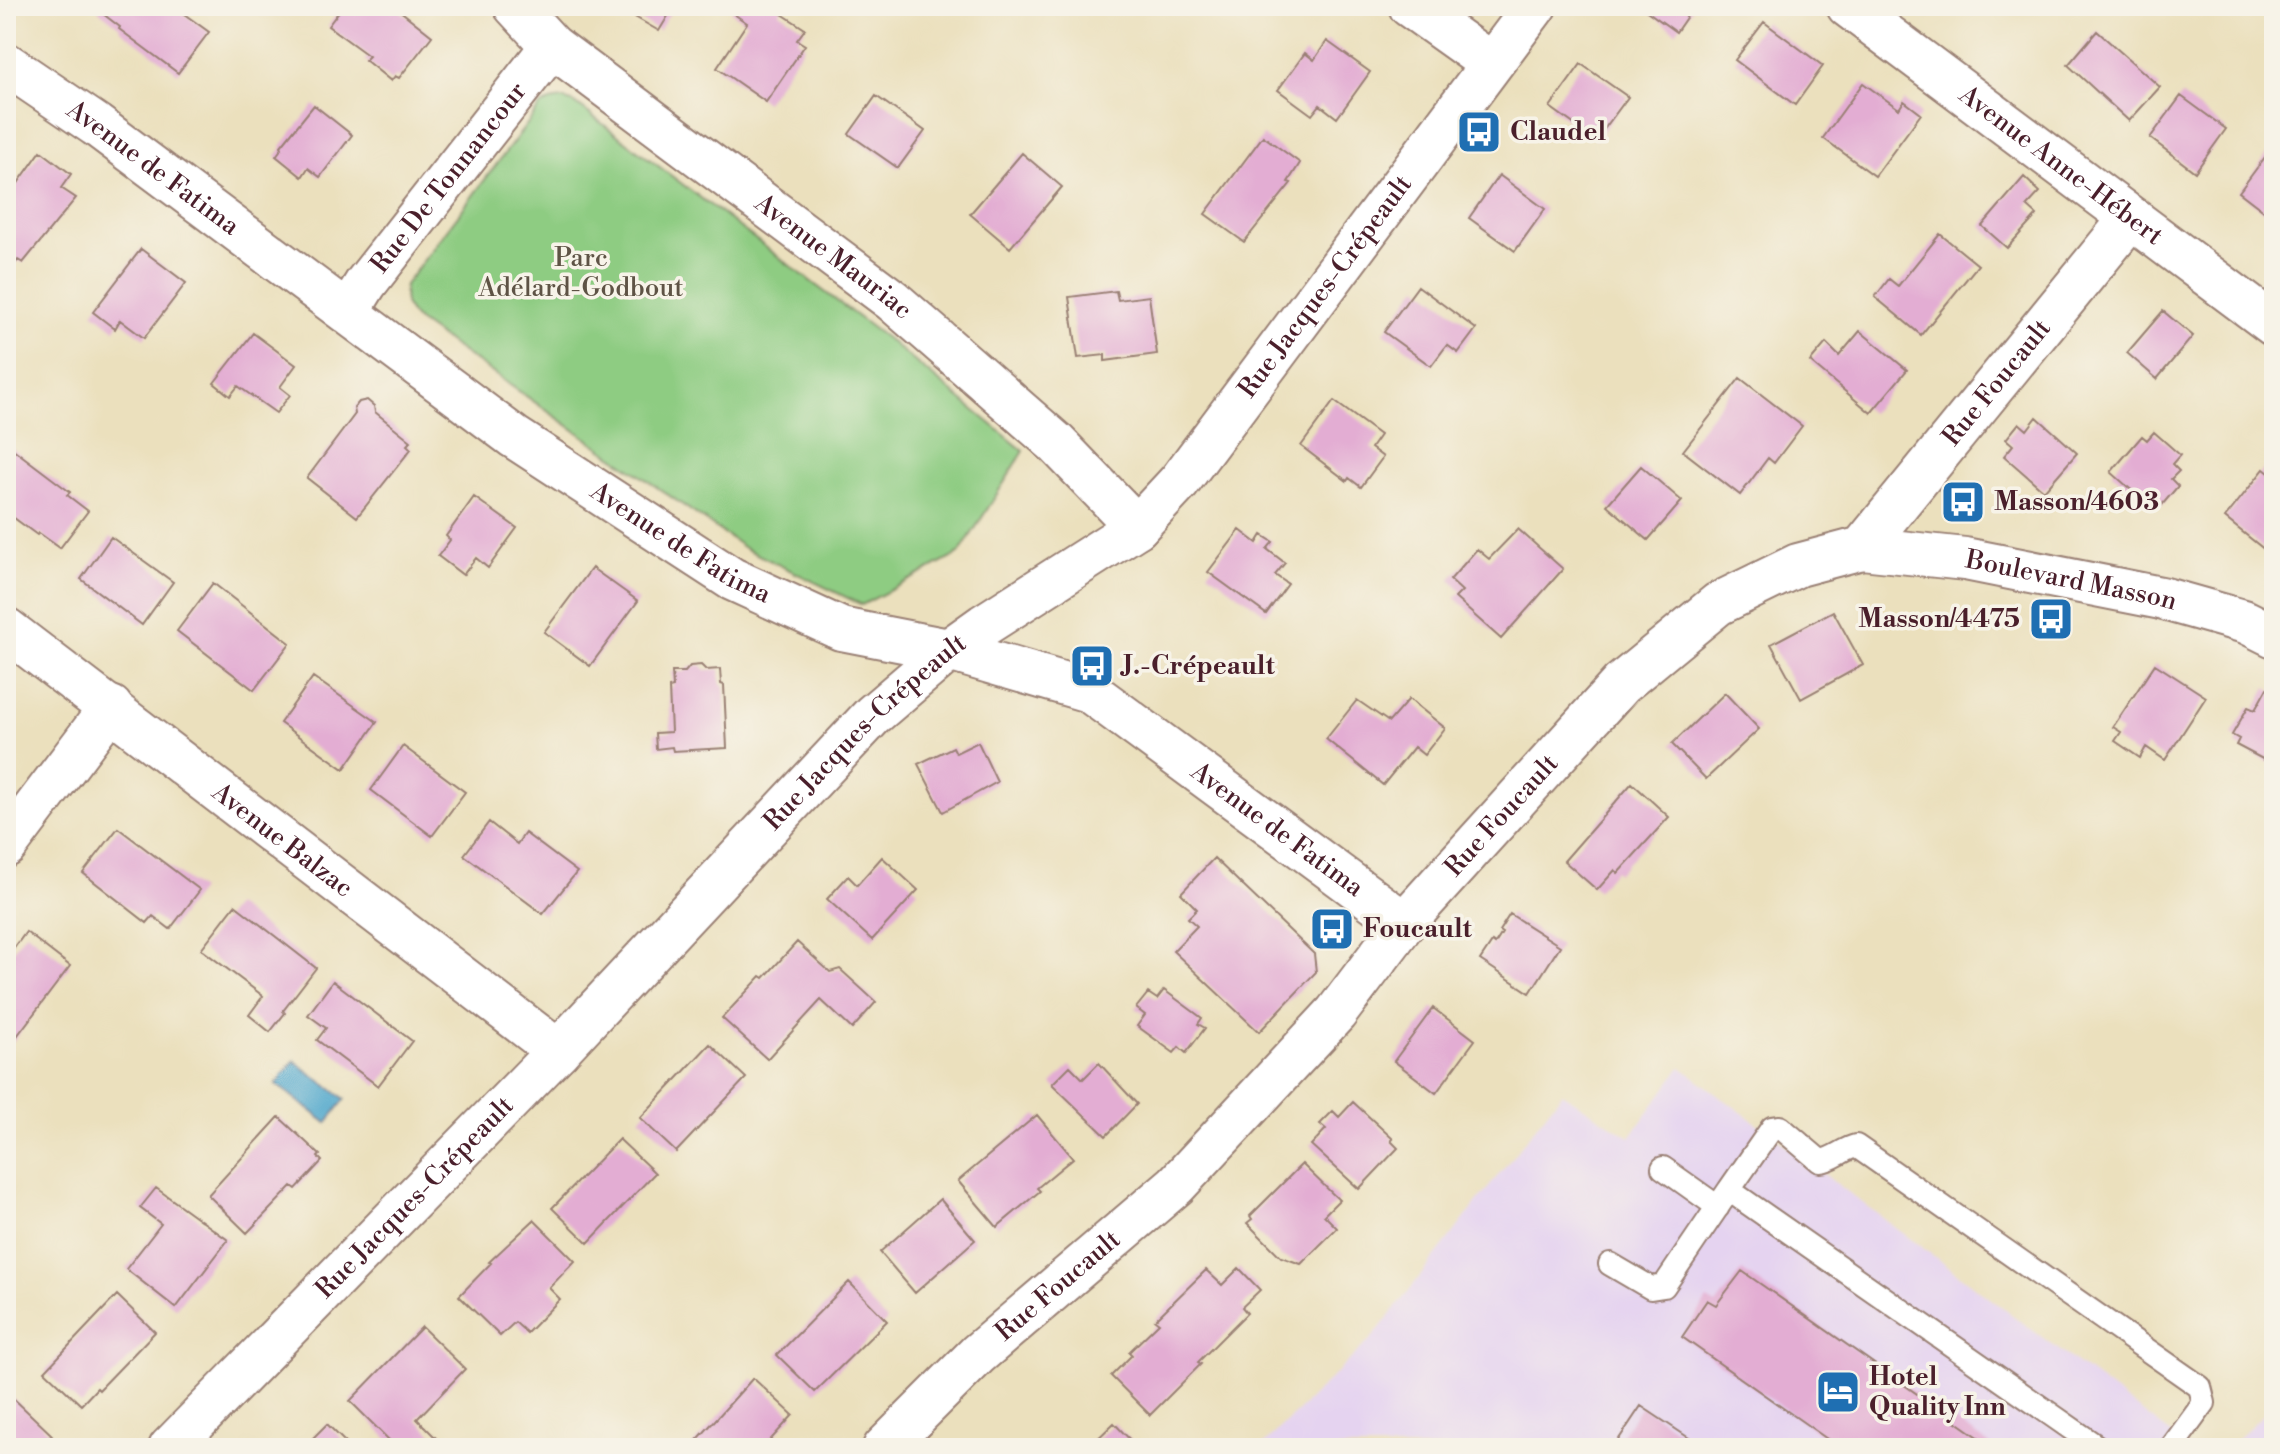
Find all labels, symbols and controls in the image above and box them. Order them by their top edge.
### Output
street label: Rue De Tonnancour [364,76,533,280]
street label: Avenue Anne-Hébert [1952,78,2169,252]
street label: Avenue de Fatima [60,93,246,243]
bus stop icon: Claudel [1455,108,1503,156]
place label: Claudel [1510,116,1606,148]
street label: Rue Jacques-Crépeault [1232,169,1419,404]
street label: Avenue Mauriac [748,186,919,326]
park label: Parc Adélard-Godbout [478,242,683,304]
street label: Rue Foucault [1936,313,2058,453]
street label: Avenue de Fatima [583,475,777,611]
bus stop icon: Masson/4603 [1939,478,1987,526]
place label: Masson/4603 [1994,486,2159,518]
street label: Boulevard Masson [1962,543,2181,618]
bus stop icon: Masson/4475 [2027,595,2075,643]
place label: Masson/4475 [1858,603,2020,635]
street label: Rue Jacques-Crépeault [757,627,972,837]
bus stop icon: J.-Crépeault [1068,642,1116,690]
place label: J.-Crépeault [1120,650,1275,682]
street label: Rue Foucault [1438,748,1565,883]
street label: Avenue de Fatima [1184,755,1371,904]
street label: Avenue Balzac [205,776,359,904]
bus stop icon: Foucault [1308,905,1356,953]
place label: Foucault [1363,913,1473,945]
street label: Rue Jacques-Crépeault [309,1090,520,1305]
street label: Rue Foucault [989,1224,1127,1348]
place label: Hotel Quality Inn [1869,1361,2006,1423]
hotel icon: Hotel Quality Inn [1814,1368,1862,1416]

